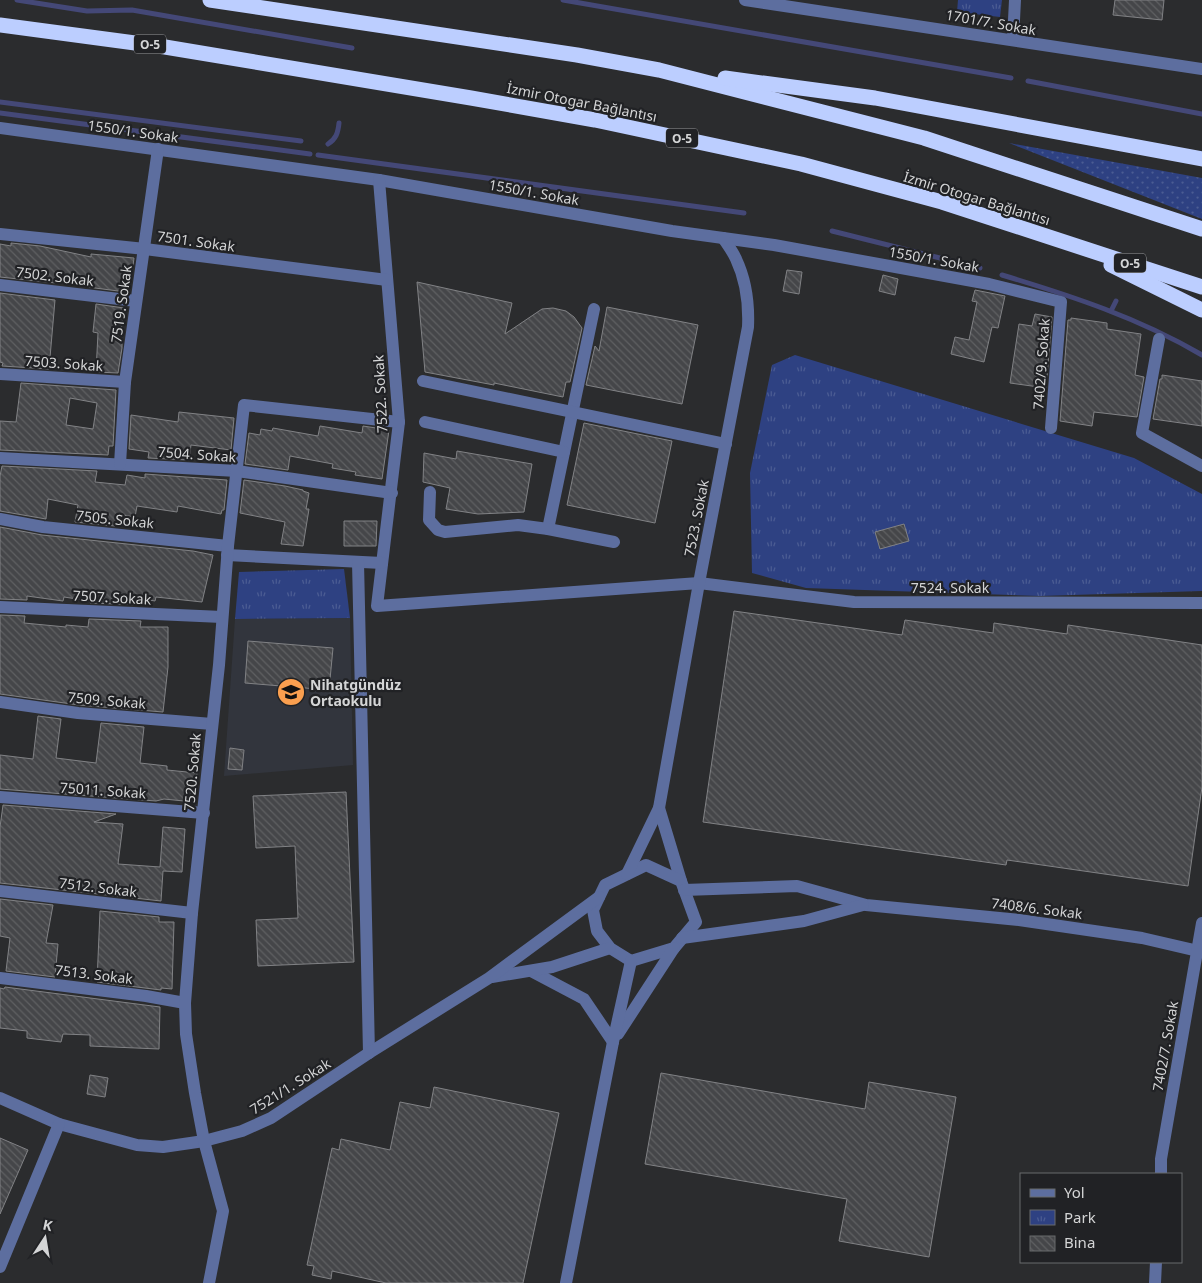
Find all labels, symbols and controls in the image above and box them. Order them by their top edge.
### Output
street label: 1701/7. Sokak [944,5,1038,39]
road number: O-5 [134,34,166,54]
street label: İzmir Otogar Bağlantısı [505,78,659,126]
street label: 1550/1. Sokak [86,115,180,147]
road number: O-5 [666,128,698,148]
street label: İzmir Otogar Bağlantısı [901,167,1053,229]
street label: 1550/1. Sokak [487,175,581,209]
street label: 7501. Sokak [156,226,237,256]
street label: 1550/1. Sokak [887,242,981,276]
road number: O-5 [1114,254,1146,272]
street label: 7502. Sokak [15,262,96,290]
street label: 7519. Sokak [106,263,136,344]
street label: 7402/9. Sokak [1028,317,1054,410]
street label: 7503. Sokak [24,351,104,375]
street label: 7522. Sokak [368,354,392,434]
street label: 7504. Sokak [157,442,237,466]
street label: 7523. Sokak [679,477,713,558]
street label: 7505. Sokak [75,505,155,533]
street label: 7524. Sokak [911,578,990,597]
street label: 7507. Sokak [72,585,152,609]
place label: Nihatgündüz Ortaokulu [310,675,401,710]
school or university icon: Nihatgündüz Ortaokulu [276,677,306,707]
street label: 7509. Sokak [67,687,147,713]
street label: 7520. Sokak [179,732,205,812]
street label: 75011. Sokak [59,778,147,803]
street label: 7512. Sokak [58,873,139,901]
street label: 7408/6. Sokak [990,893,1084,923]
street label: 7513. Sokak [54,960,135,988]
street label: 7402/7. Sokak [1148,999,1182,1093]
street label: 7521/1. Sokak [246,1053,334,1118]
legend [1020,1173,1182,1263]
text: Yol [1064,1182,1085,1202]
text: Park [1064,1207,1096,1227]
north arrow [20,1213,70,1263]
text: K [41,1215,55,1235]
text: Bina [1064,1232,1095,1252]

